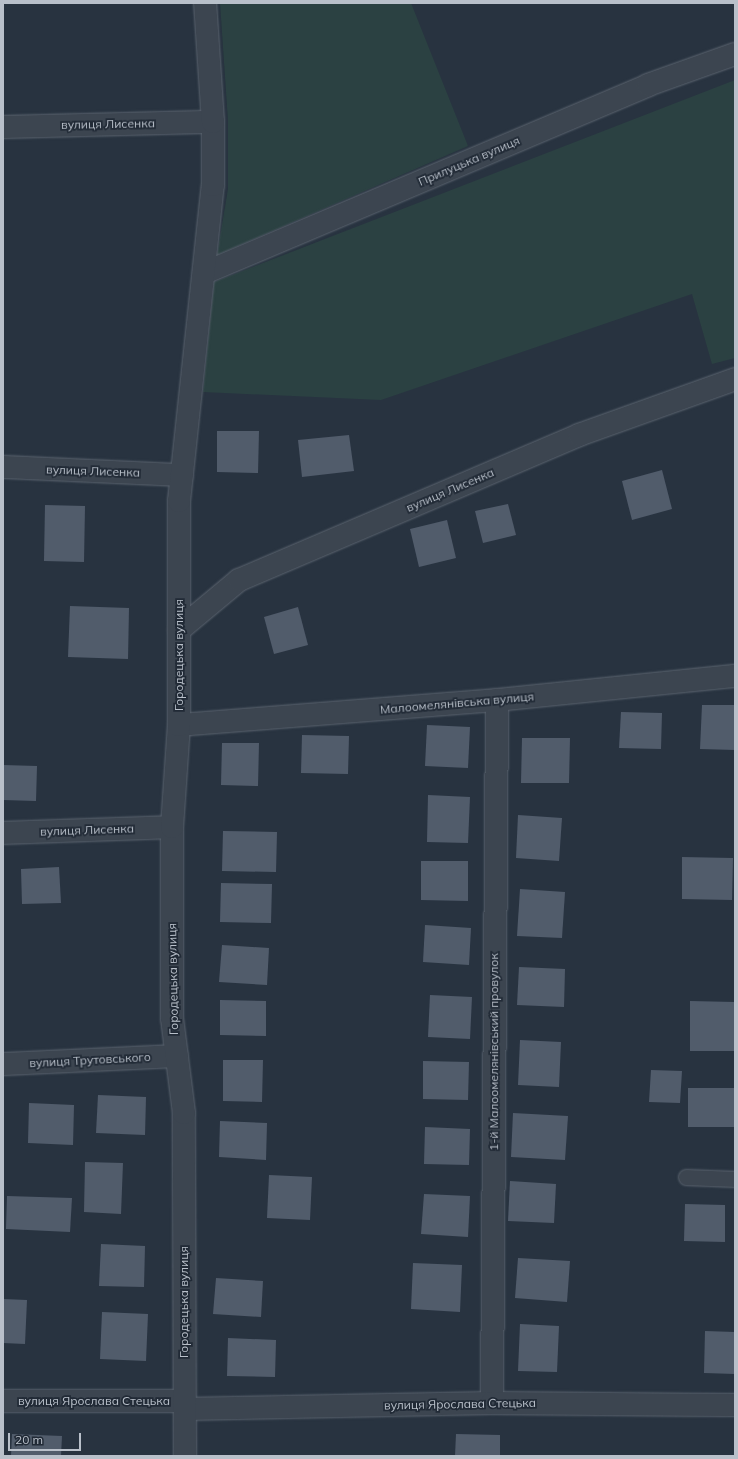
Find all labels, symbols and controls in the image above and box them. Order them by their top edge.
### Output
street label: вулиця Лисенка [61,116,155,132]
street label: Прилуцька вулиця [416,133,522,189]
street label: вулиця Лисенка [46,462,140,480]
street label: вулиця Лисенка [404,465,496,515]
street label: Городецька вулиця [172,599,186,711]
street label: Малоомелянівська вулиця [380,689,534,717]
street label: вулиця Лисенка [40,821,134,839]
street label: Городецька вулиця [165,923,181,1035]
street label: 1-й Малоомелянівський провулок [487,953,501,1151]
street label: вулиця Трутовського [29,1050,151,1070]
street label: Городецька вулиця [177,1246,191,1358]
street label: вулиця Ярослава Стецька [18,1394,170,1408]
street label: вулиця Ярослава Стецька [384,1395,536,1413]
scale bar [10,1425,83,1451]
text: 20 m [15,1432,43,1447]

